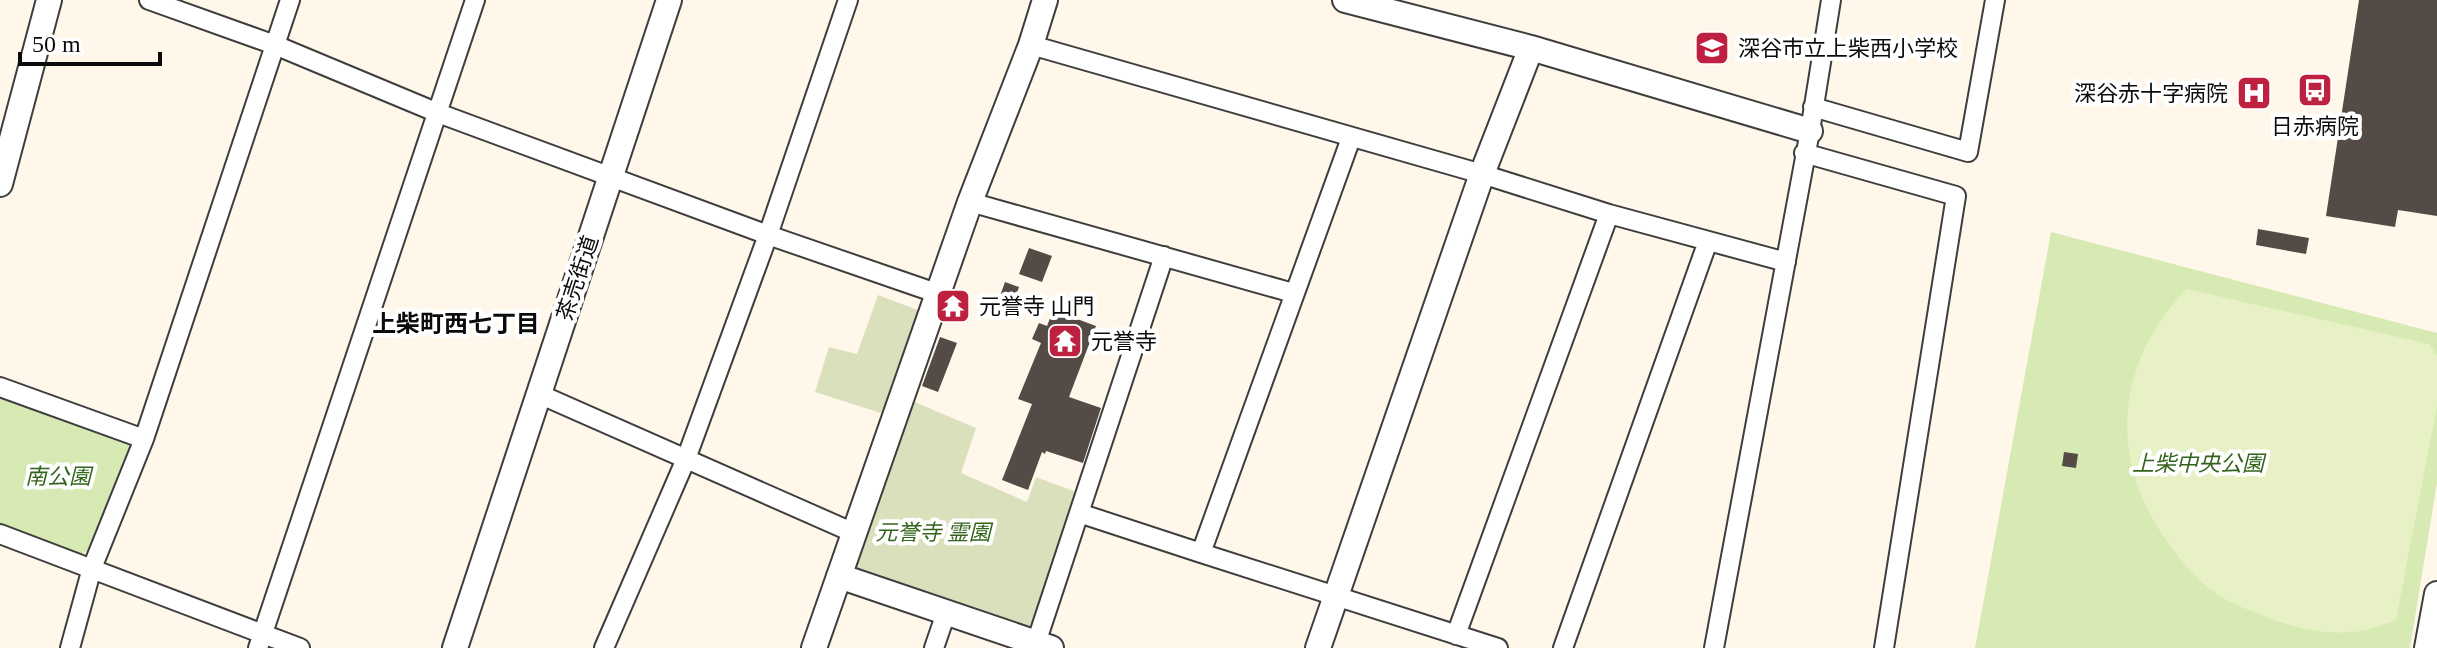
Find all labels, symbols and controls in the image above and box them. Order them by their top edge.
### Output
scale bar [20,16,160,66]
school or university icon: 深谷市立上柴西小学校 [1693,29,1731,67]
text: 50 m [32,31,81,57]
place label: 深谷市立上柴西小学校 [1738,36,1958,61]
bus stop icon: 日赤病院 [2296,71,2334,109]
hospital icon: 深谷赤十字病院 [2235,74,2273,112]
place label: 深谷赤十字病院 [2074,81,2228,106]
place label: 日赤病院 [2271,114,2359,139]
street label: 茶売街道 [552,232,603,324]
temple icon: 元誉寺 山門 [934,287,972,325]
place label: 元誉寺 山門 [979,294,1095,319]
district label: 上柴町西七丁目 [372,311,540,337]
temple icon: 元誉寺 [1046,322,1084,360]
place label: 元誉寺 [1091,329,1157,354]
park label: 上柴中央公園 [2132,451,2267,476]
park label: 南公園 [25,464,94,489]
park label: 元誉寺 霊園 [875,520,994,545]

